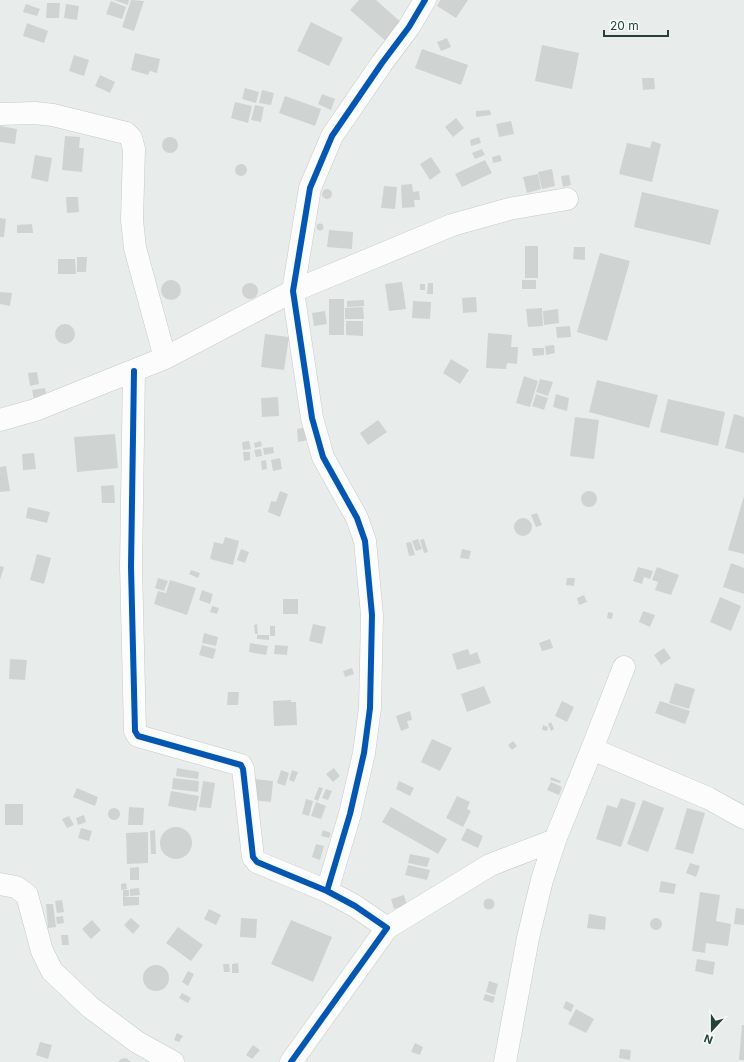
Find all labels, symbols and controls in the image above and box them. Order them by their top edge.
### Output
scale bar [604,12,668,38]
text: 20 m [610,18,639,33]
north arrow [692,1010,732,1050]
text: N [702,1031,715,1047]

